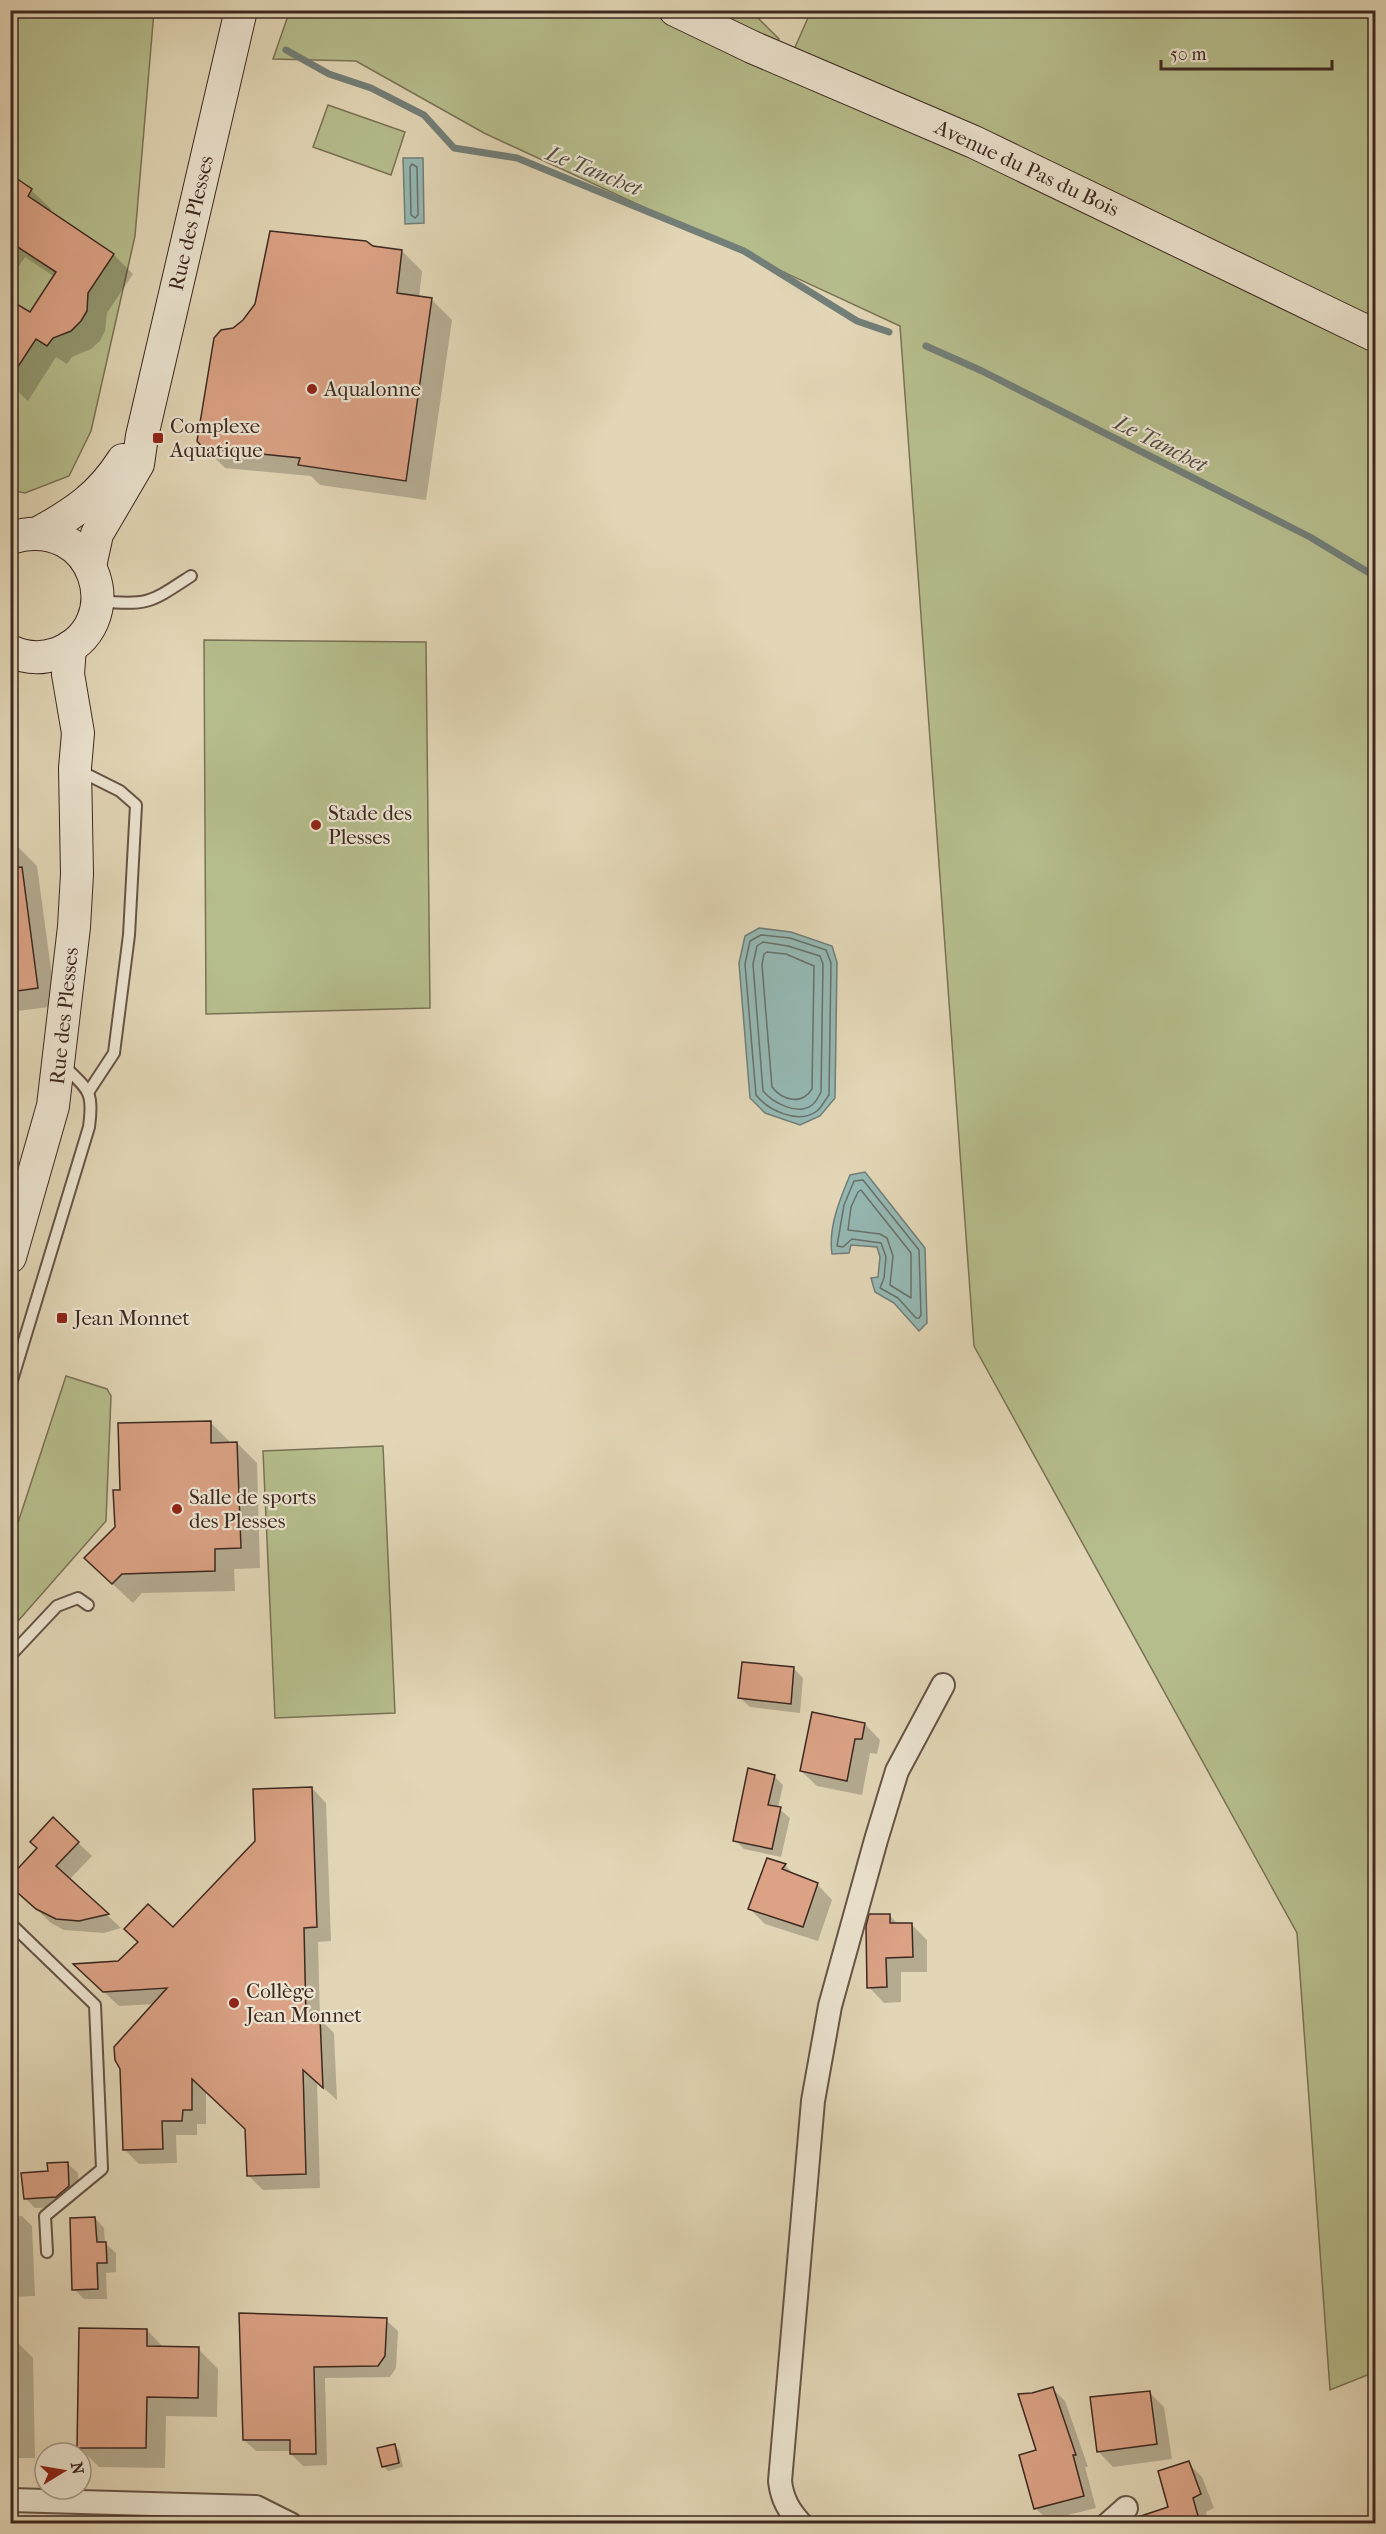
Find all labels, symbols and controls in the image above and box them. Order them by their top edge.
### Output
scale bar [1161,33,1332,71]
text: 50 m [1170,44,1207,65]
street label: Avenue du Pas du Bois [930,114,1123,221]
water label: Le Tanchet [541,139,646,202]
street label: Rue des Plesses [164,153,218,293]
place label: Aqualonne [323,377,421,401]
marker: Aqualonne [305,382,319,396]
water label: Le Tanchet [1108,409,1212,479]
place label: Complexe Aquatique [169,414,263,462]
marker: Complexe Aquatique [151,431,165,445]
place label: Stade des Plesses [328,801,412,849]
marker: Stade des Plesses [309,818,323,832]
street label: Rue des Plesses [45,946,83,1086]
place label: Jean Monnet [72,1306,190,1330]
marker: Jean Monnet [55,1311,69,1325]
place label: Salle de sports des Plesses [189,1485,316,1533]
marker: Salle de sports des Plesses [170,1502,184,1516]
place label: Collège Jean Monnet [244,1979,362,2027]
marker: Collège Jean Monnet [227,1996,241,2010]
north arrow [33,2441,93,2501]
text: N [67,2460,88,2477]

